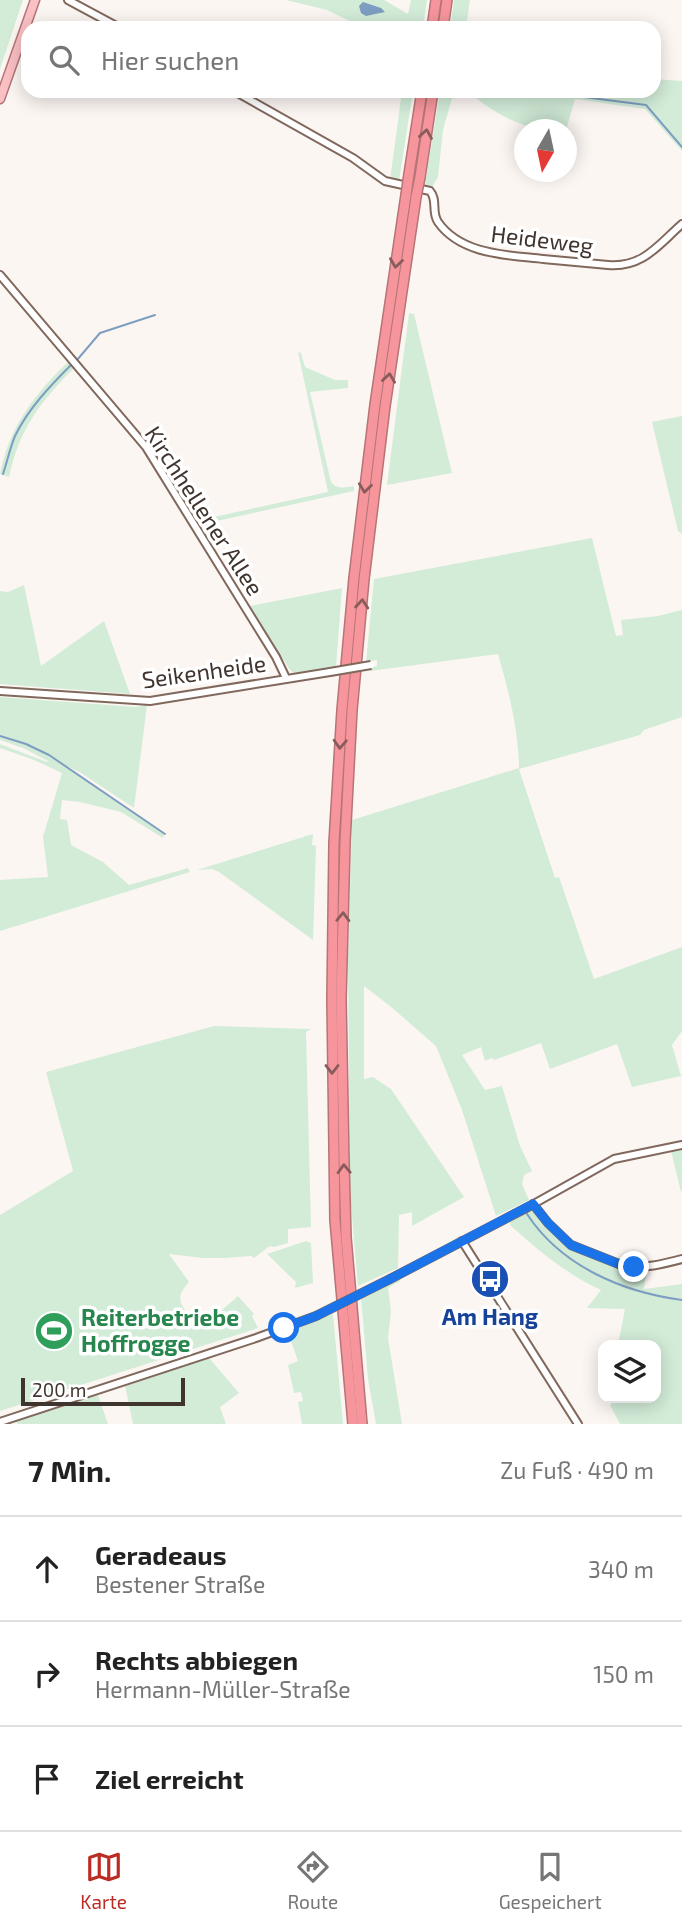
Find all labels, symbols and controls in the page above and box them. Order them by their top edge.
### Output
search box [21,21,661,98]
icon: search [45,41,83,79]
text: Hier suchen [101,44,239,75]
north arrow [514,119,577,182]
one-way arrow [418,128,433,140]
street label: Heideweg [489,219,595,259]
one-way arrow [389,257,404,269]
one-way arrow [382,372,397,384]
street label: Kirchhellener Allee [140,421,270,600]
one-way arrow [357,482,372,494]
one-way arrow [354,598,369,609]
street label: Seikenheide [140,648,268,694]
one-way arrow [333,739,348,750]
one-way arrow [335,911,350,922]
one-way arrow [324,1064,340,1075]
one-way arrow [337,1163,352,1174]
route end [618,1251,649,1282]
bus stop icon: Am Hang [469,1258,511,1300]
place label: Am Hang [442,1302,539,1330]
place label: Reiterbetriebe Hoffrogge [81,1303,239,1357]
sports icon: Reiterbetriebe Hoffrogge [33,1310,75,1352]
route start [268,1312,299,1343]
map controls [598,1340,661,1403]
button: layers [598,1340,661,1403]
scale bar [21,1375,186,1407]
text: 200 m [32,1378,86,1401]
text: 7 Min. [28,1452,111,1488]
text: Zu Fuß · 490 m [500,1456,654,1484]
text: Geradeaus [95,1539,227,1570]
icon: ahead [28,1550,66,1588]
text: 340 m [588,1555,654,1583]
text: Bestener Straße [95,1570,265,1598]
text: Rechts abbiegen [95,1644,298,1675]
icon: right [28,1655,66,1693]
text: 150 m [593,1660,654,1688]
text: Hermann-Müller-Straße [95,1675,351,1703]
icon: arrive [28,1760,66,1798]
text: Ziel erreicht [95,1763,244,1794]
tab: Karte [80,1848,127,1913]
tab: Route [287,1848,338,1913]
tab: Gespeichert [499,1848,602,1913]

